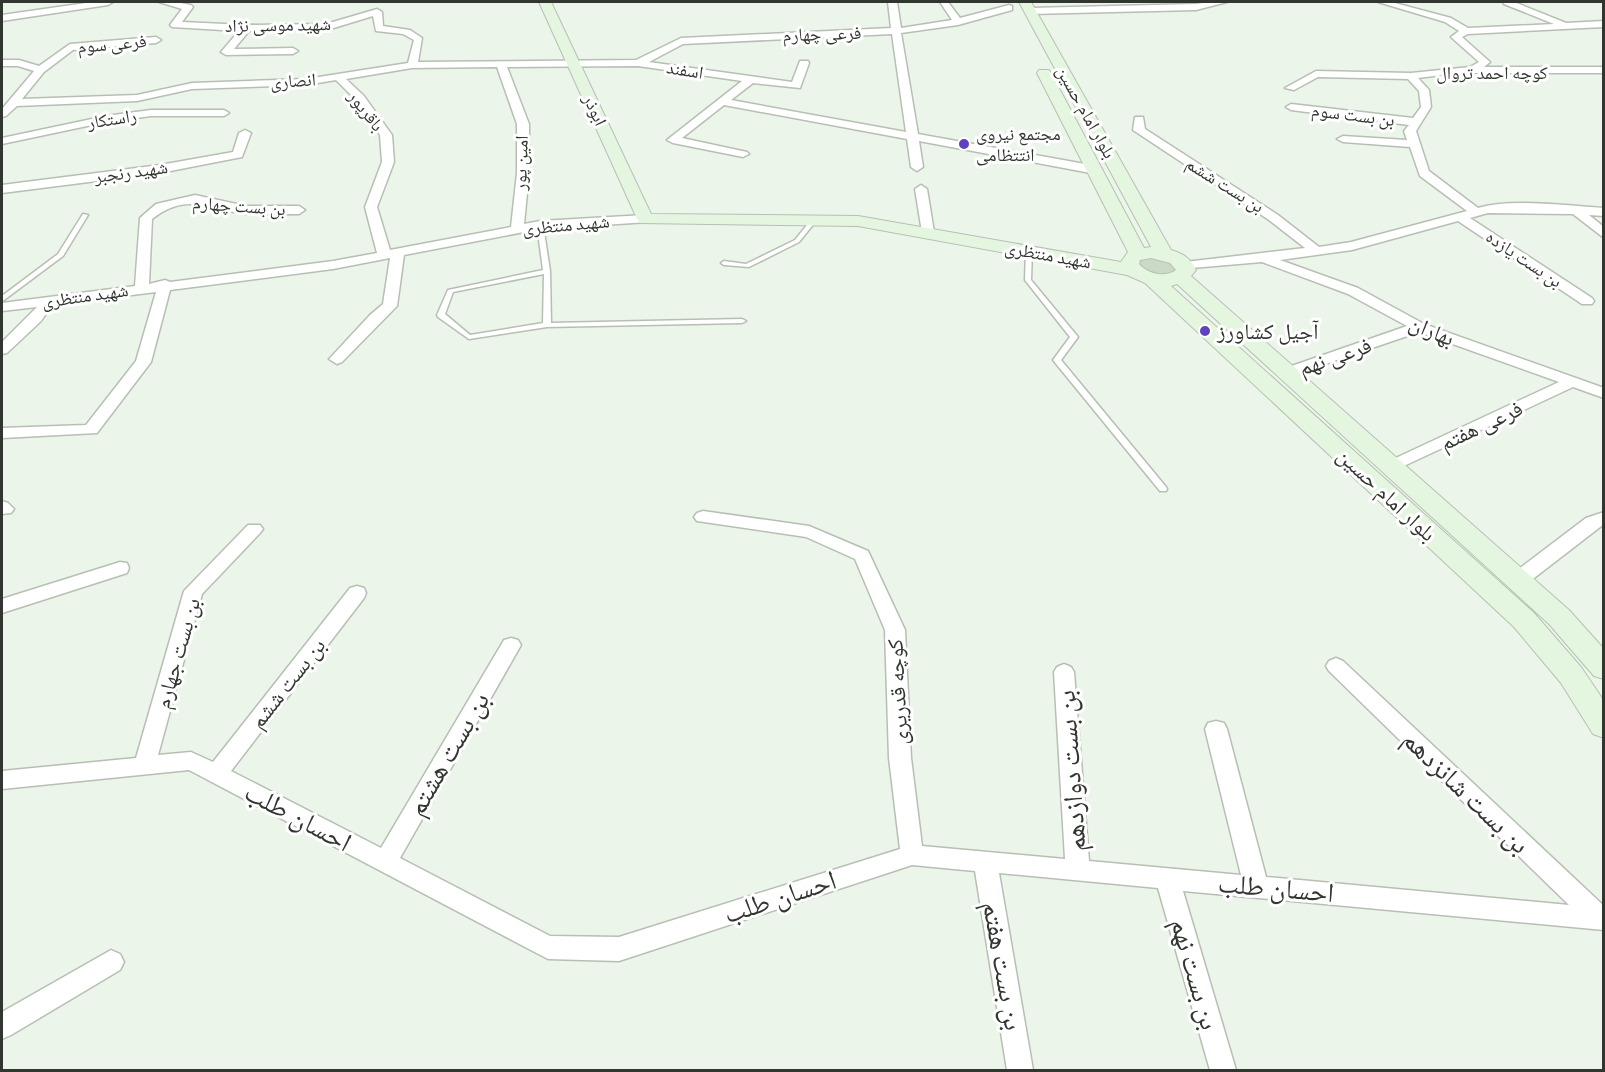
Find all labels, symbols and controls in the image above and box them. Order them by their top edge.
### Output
street label: شهید موسی نژاد [225,12,331,37]
street label: فرعی چهارم [782,21,862,47]
street label: فرعی سوم [76,29,148,59]
street label: اسفند [665,55,705,84]
street label: بلوار امام حسین [1051,61,1121,163]
street label: کوچه احمد تروال [1436,61,1548,84]
street label: انصاری [269,67,317,94]
street label: باقرپور [342,85,390,136]
street label: ابوذر [578,89,613,129]
street label: بن بست سوم [1310,98,1396,132]
street label: راستکار [85,103,138,134]
place label: مجتمع نیروی انتتظامی [976,122,1061,166]
street label: امین پور [508,135,533,192]
marker: مجتمع نیروی انتتظامی [957,137,971,151]
street label: بن بست ششم [1181,152,1269,219]
street label: شهید رنجبر [92,155,169,188]
street label: بن بست چهارم [192,191,286,221]
street label: شهید منتظری [522,209,610,240]
street label: بن بست یازده [1482,225,1567,293]
street label: شهید منتظری [1003,236,1093,273]
street label: شهید منتظری [40,278,130,313]
street label: بهاران [1405,308,1459,352]
place label: آجیل کشاورز [1216,317,1319,345]
marker: آجیل کشاورز [1198,324,1212,338]
street label: فرعی نهم [1295,331,1375,382]
street label: فرعی هفتم [1435,394,1527,457]
street label: بلوار امام حسین [1331,441,1443,548]
street label: بن بست جهارم [148,594,207,712]
street label: بن بست ششم [243,632,332,735]
street label: کوچه قدریری [880,638,914,746]
street label: بن بست هشتم [398,685,498,823]
street label: بن بست دوازدهم [1047,689,1095,853]
street label: بن بست شانزدهم [1394,722,1538,862]
street label: احسان طلب [239,774,358,858]
street label: احسان طلب [719,862,840,930]
street label: احسان طلب [1217,865,1336,909]
street label: بن بست هفتم [974,899,1032,1033]
street label: بن بست نهم [1162,914,1228,1034]

